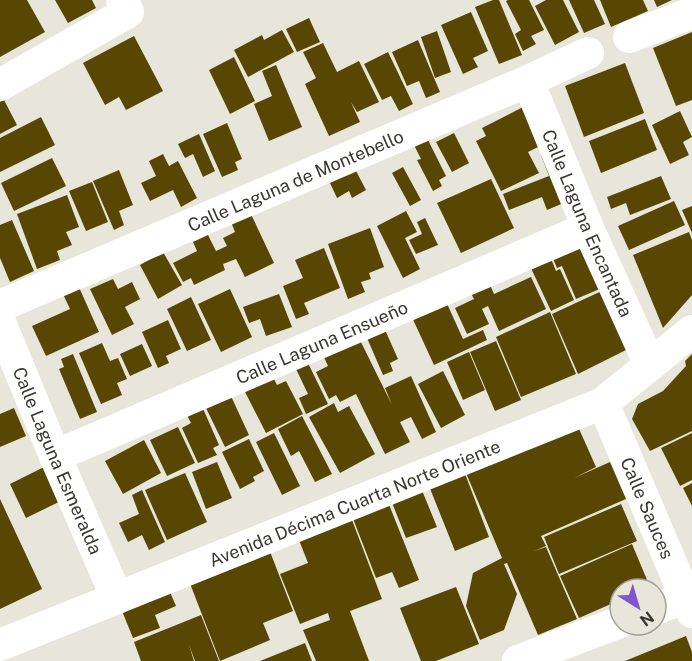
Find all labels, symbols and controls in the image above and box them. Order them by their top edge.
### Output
street label: Calle Laguna de Montebello [184,125,406,235]
street label: Calle Laguna Encantada [538,126,637,320]
street label: Calle Laguna Ensueño [233,296,411,388]
street label: Calle Laguna Esmeralda [9,364,107,557]
street label: Avenida Décima Cuarta Norte Oriente [206,435,503,571]
street label: Calle Sauces [617,454,679,562]
north arrow [608,577,668,637]
text: N [636,607,657,630]

